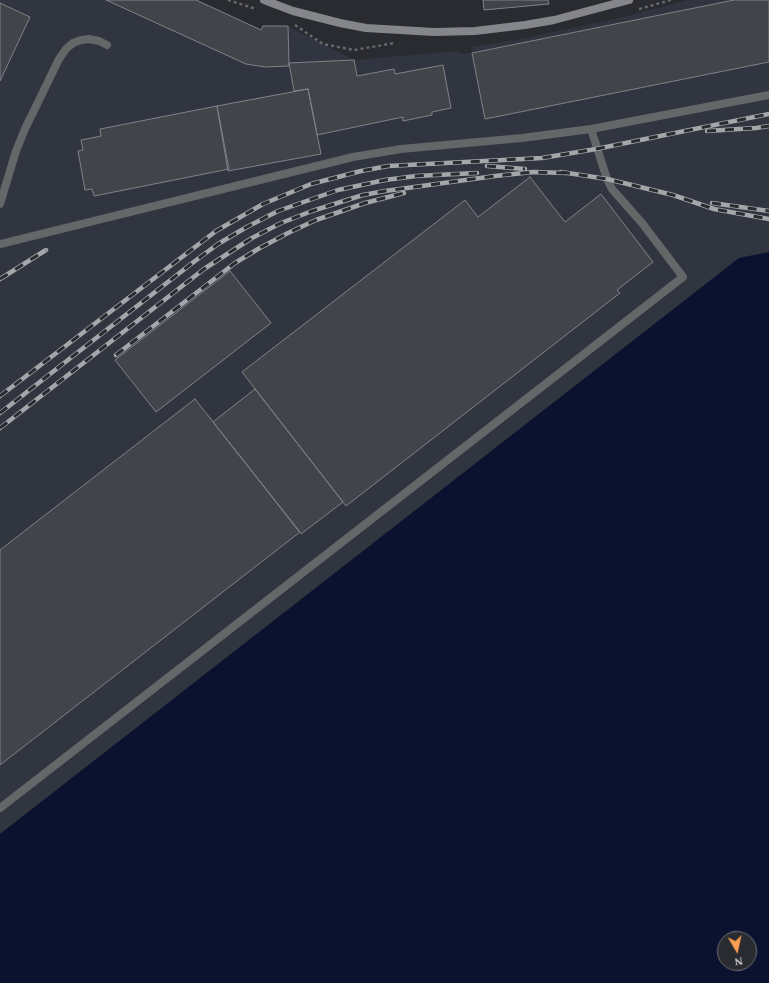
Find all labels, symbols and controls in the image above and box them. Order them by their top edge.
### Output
north arrow [717,931,757,971]
text: N [734,955,744,968]

